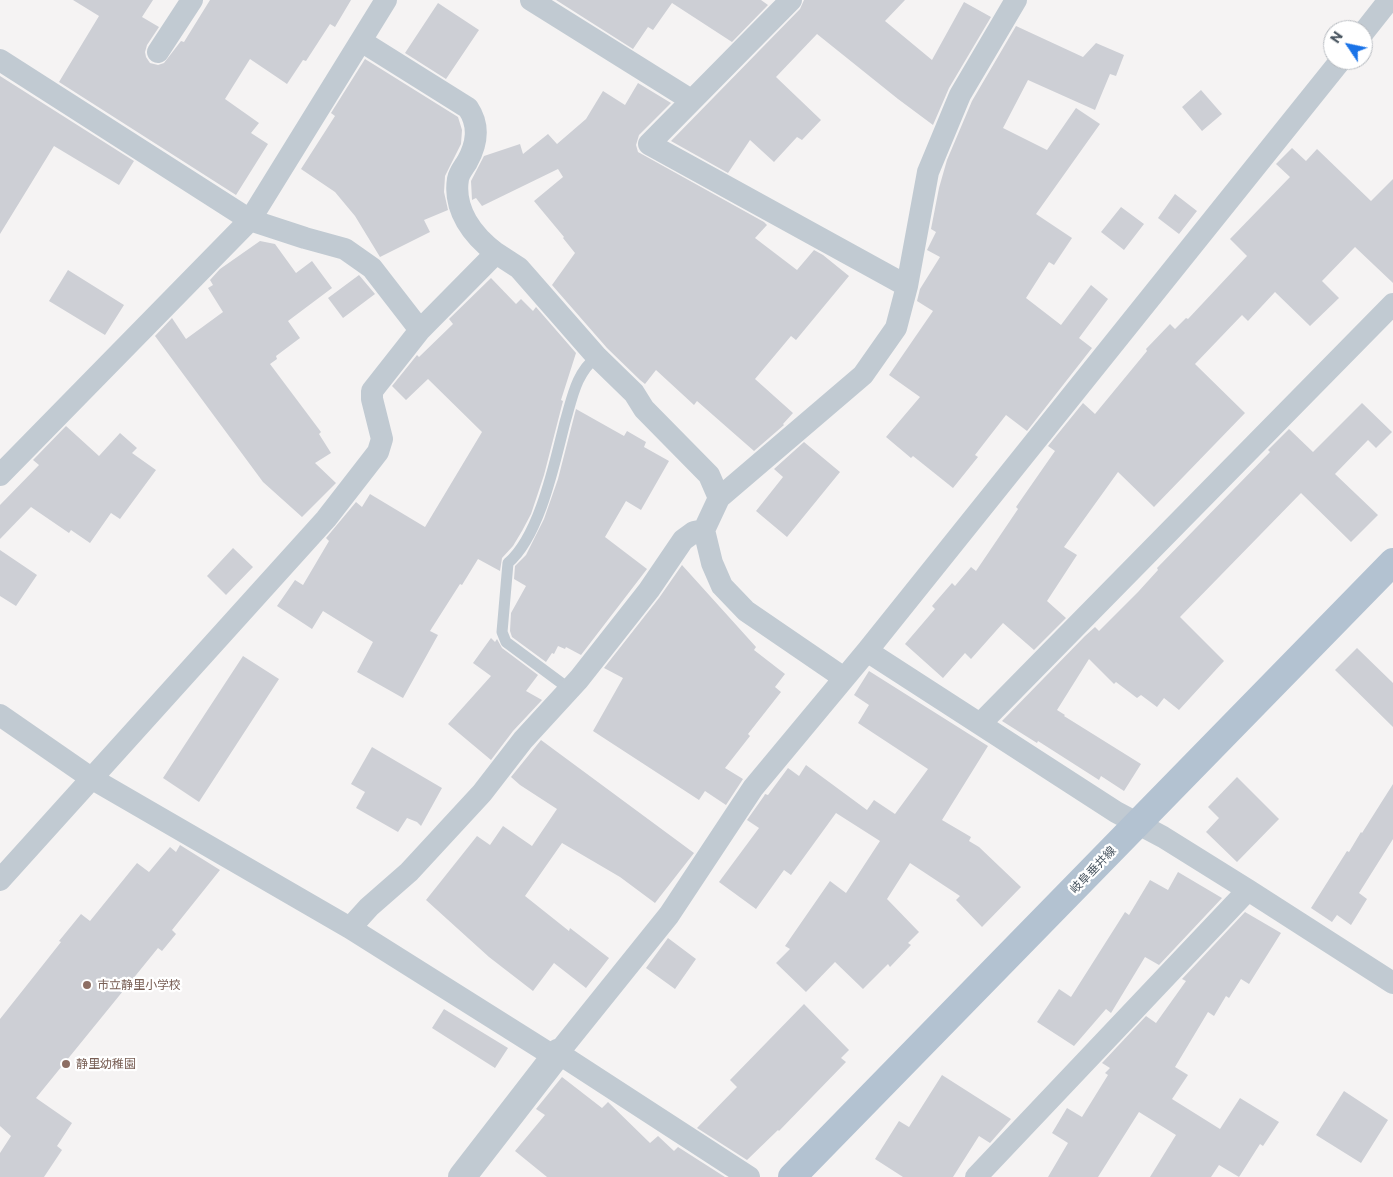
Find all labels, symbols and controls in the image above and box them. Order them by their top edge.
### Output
north arrow [1323,20,1373,70]
text: N [1326,28,1346,46]
street label: 岐阜垂井線 [1067,843,1119,897]
place label: 市立静里小学校 [97,978,181,992]
marker: 市立静里小学校 [81,979,93,991]
place label: 静里幼稚園 [76,1057,136,1071]
marker: 静里幼稚園 [60,1058,72,1070]

